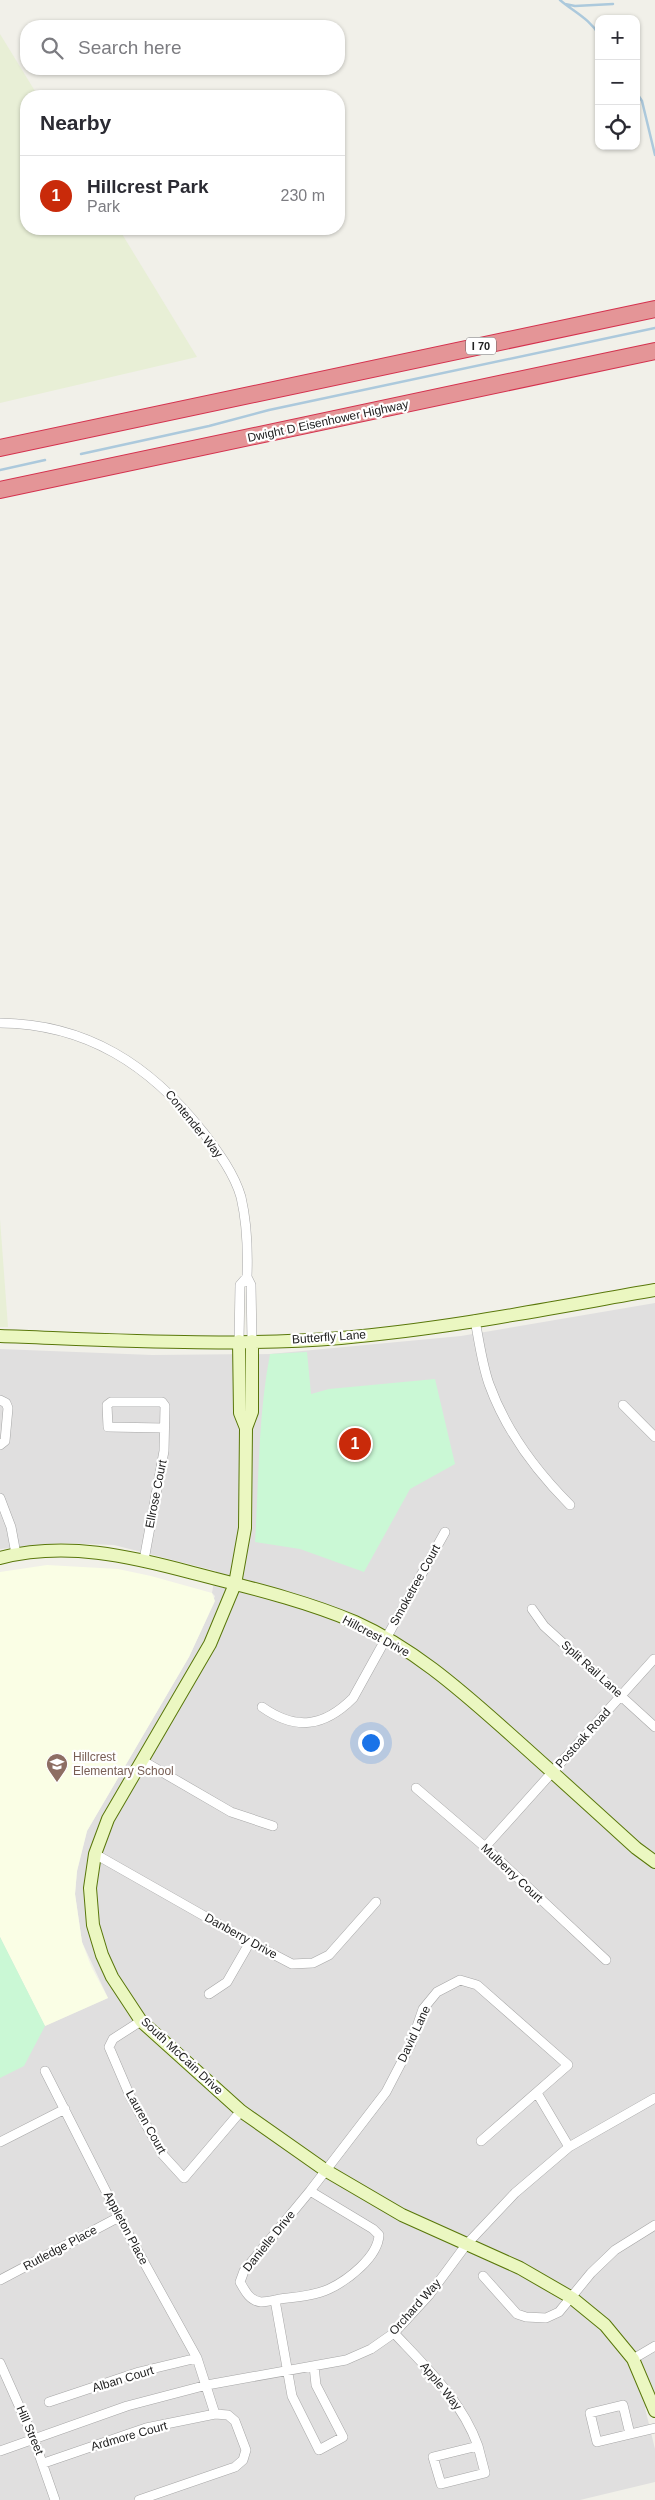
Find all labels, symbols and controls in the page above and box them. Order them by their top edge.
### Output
map controls [595,15,640,150]
button: + [595,15,640,60]
search box [20,20,345,75]
icon: search [38,34,66,62]
text: Search here [78,37,182,58]
button: − [595,60,640,105]
button: locate [595,105,640,150]
text: Nearby [40,111,111,134]
text: Hillcrest Park [87,176,208,197]
text: 1 [52,187,60,204]
text: 230 m [281,187,325,204]
text: Park [87,198,120,215]
road number: I 70 [466,338,496,354]
street label: Dwight D Eisenhower Highway [246,397,410,445]
street label: Contender Way [162,1087,226,1161]
street label: Butterfly Lane [292,1327,367,1347]
pin: 1 [339,1425,371,1463]
street label: Ellrose Court [143,1458,170,1529]
street label: Smoketree Court [387,1541,443,1628]
street label: Hillcrest Drive [340,1612,412,1660]
street label: Split Rail Lane [559,1638,626,1700]
street label: Postoak Road [553,1705,613,1771]
your location [358,1730,384,1756]
place label: Hillcrest Elementary School [73,1750,174,1778]
school or university icon: Hillcrest Elementary School [45,1752,69,1783]
street label: Mulberry Court [478,1841,546,1906]
street label: Danberry Drive [202,1910,280,1962]
street label: David Lane [395,2003,433,2064]
street label: South McCain Drive [138,2014,226,2098]
street label: Lauren Court [123,2088,169,2157]
street label: Appleton Place [101,2189,151,2267]
street label: Danielle Drive [240,2207,298,2274]
street label: Rutledge Place [21,2223,100,2273]
street label: Orchard Way [386,2276,444,2338]
street label: Apple Way [417,2359,465,2413]
street label: Alban Court [91,2363,156,2395]
street label: Hill Street [13,2403,47,2457]
street label: Ardmore Court [89,2418,169,2454]

